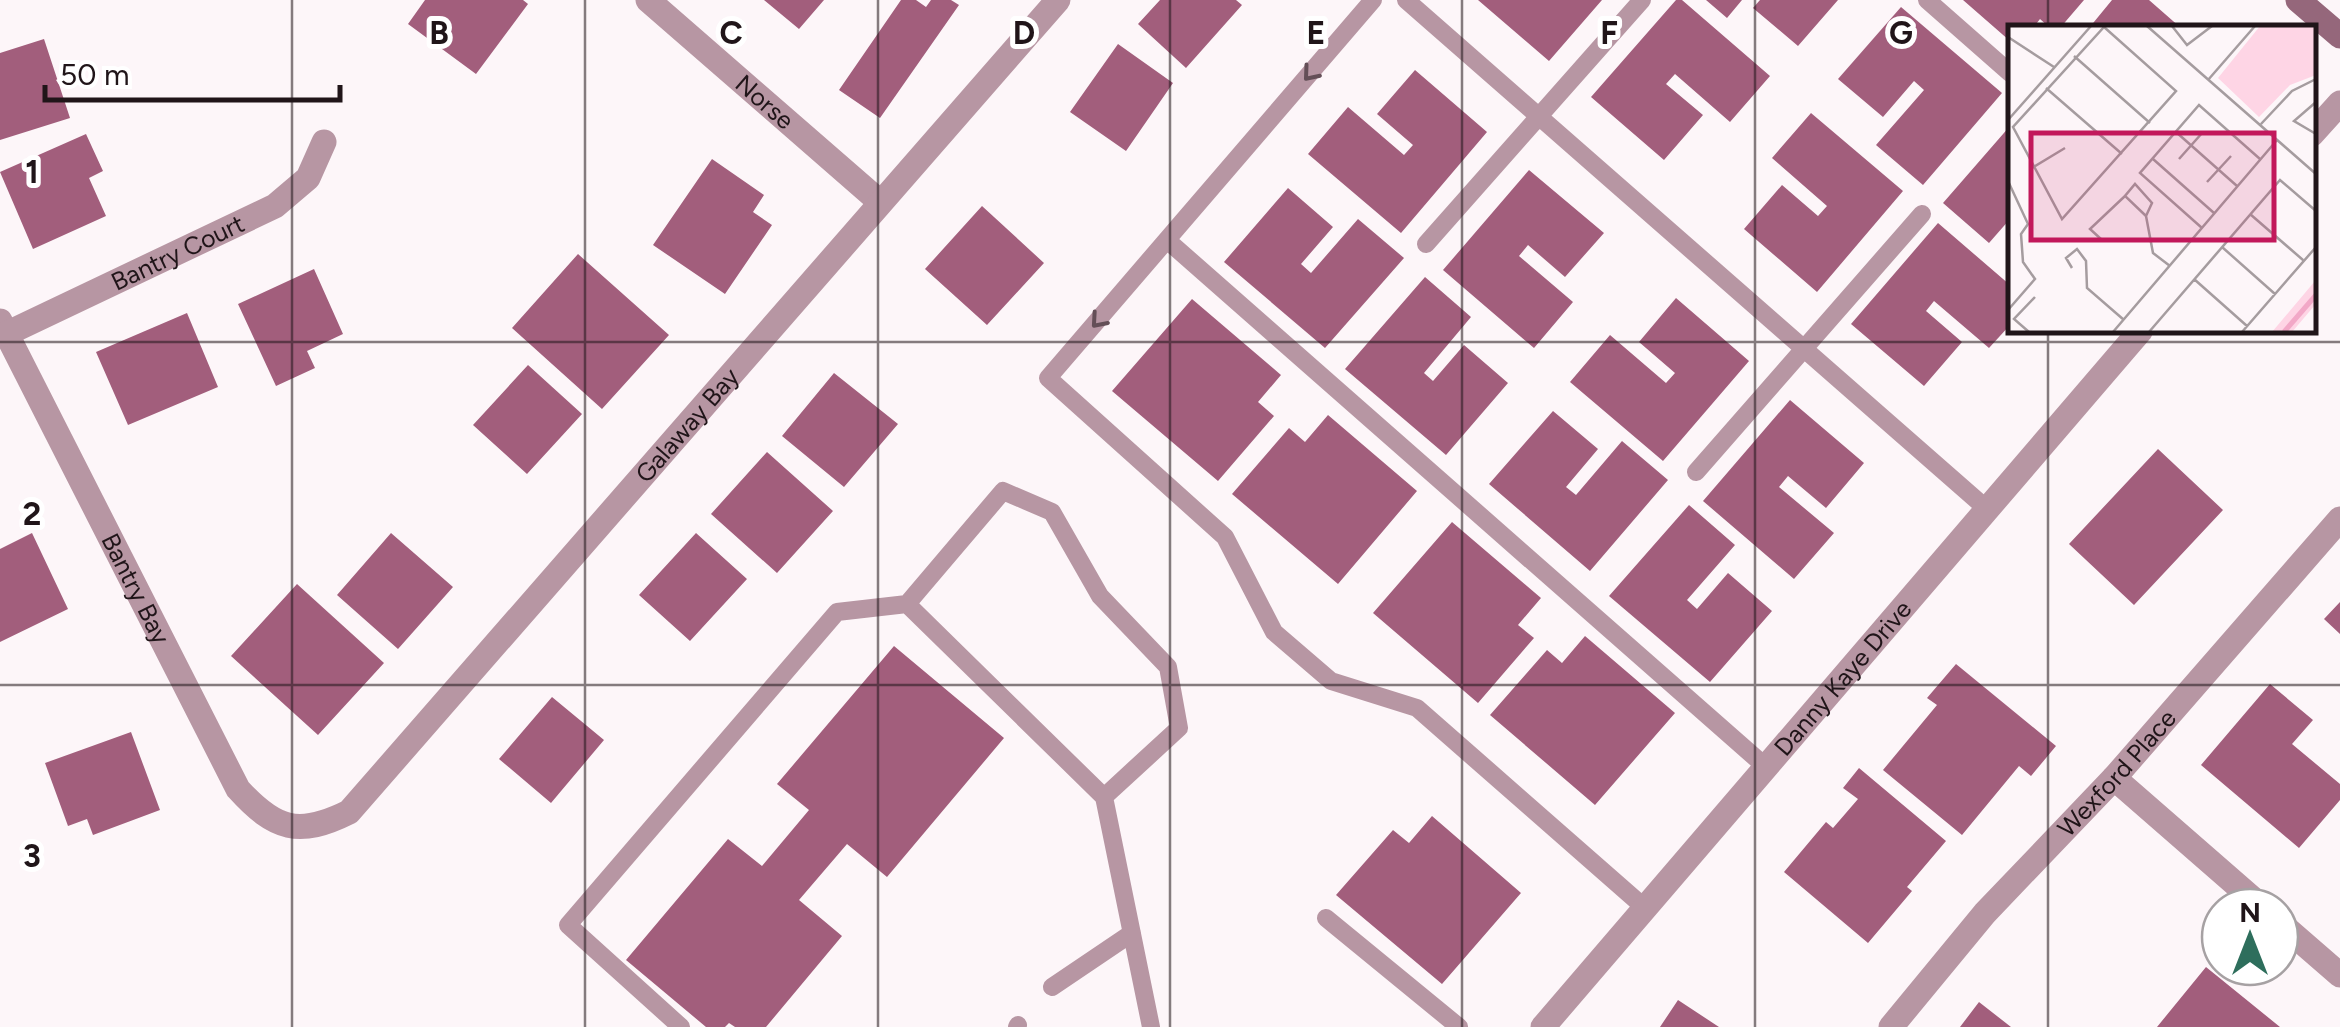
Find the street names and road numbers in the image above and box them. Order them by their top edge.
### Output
street label: Norse [730,68,800,135]
street label: Bantry Court [106,208,249,297]
street label: Galaway Bay [629,362,745,488]
street label: Bantry Bay [95,528,177,649]
street label: Danny Kaye Drive [1768,594,1917,762]
street label: Wexford Place [2051,703,2182,843]

